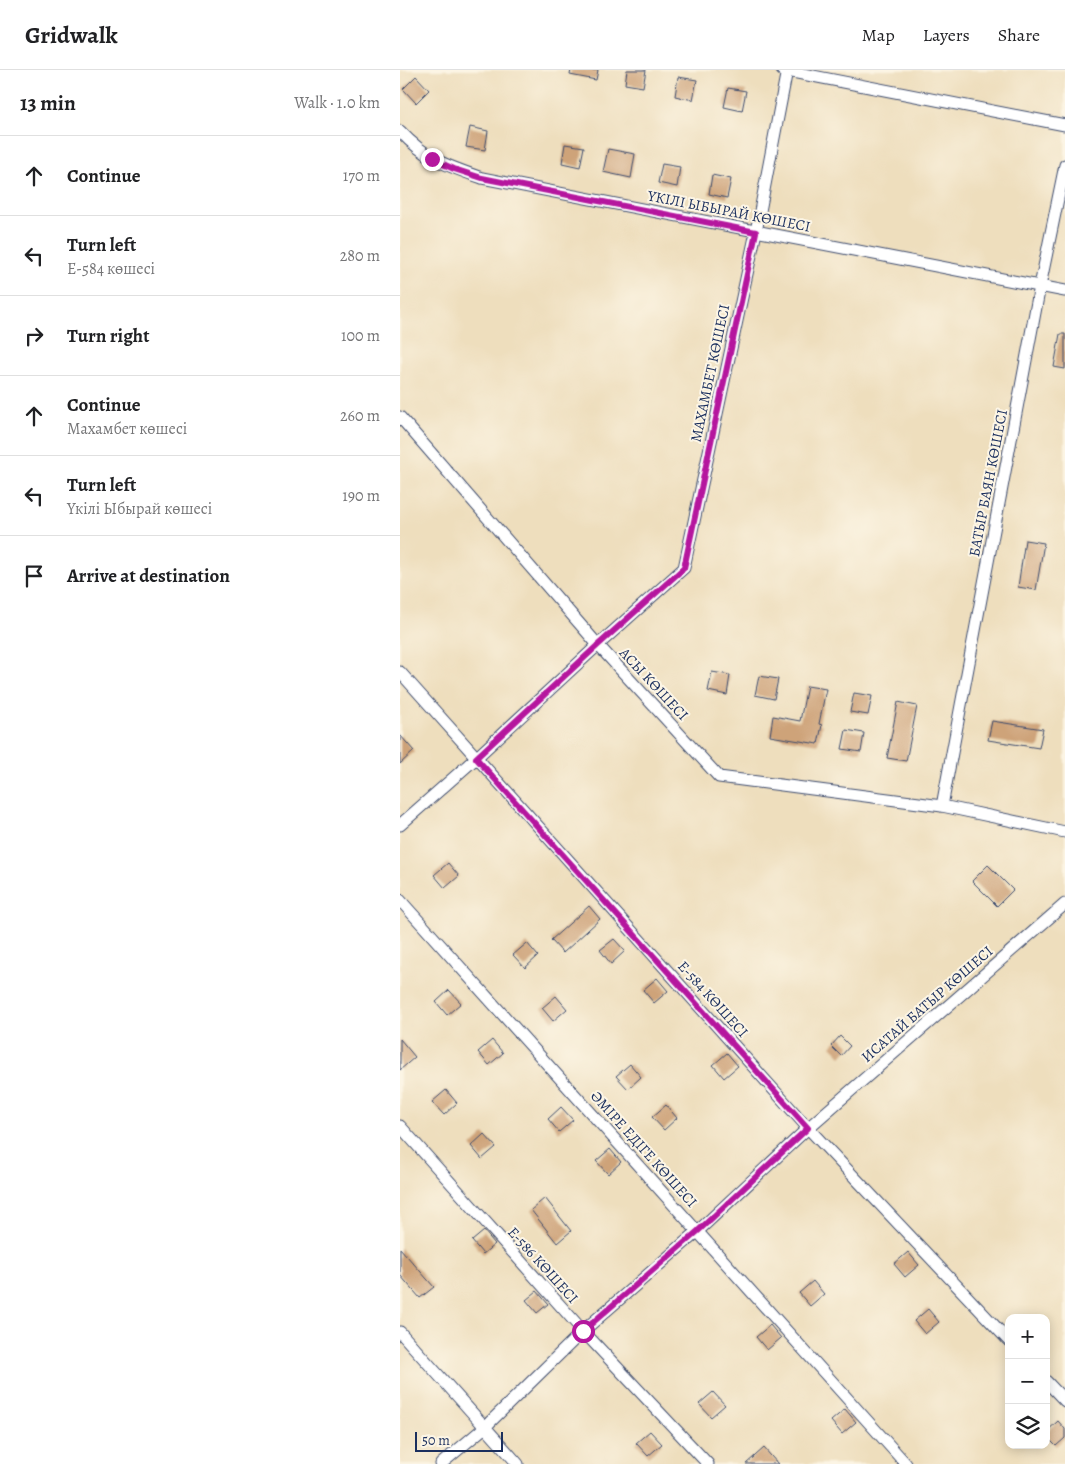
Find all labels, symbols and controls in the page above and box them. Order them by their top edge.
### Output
text: Gridwalk [25,19,118,51]
text: Map [862,23,895,47]
text: Layers [923,23,970,47]
text: Share [998,23,1040,47]
text: 13 min [20,89,76,117]
text: Walk · 1.0 km [294,92,380,114]
route end [421,148,444,171]
icon: ahead [20,162,48,190]
text: Continue [67,163,141,189]
text: 170 m [343,165,380,187]
street label: ҮКІЛІ ЫБЫРАЙ КӨШЕСІ [645,185,812,237]
text: Turn left [67,232,136,258]
icon: left [20,242,48,270]
text: 280 m [340,245,380,267]
text: Е-584 көшесі [67,258,155,280]
street label: МАХАМБЕТ КӨШЕСІ [686,302,734,444]
icon: right [20,322,48,350]
text: Turn right [67,323,149,349]
text: 100 m [341,325,380,347]
text: Continue [67,392,141,418]
icon: ahead [20,402,48,430]
text: 260 m [340,405,380,427]
street label: БАТЫР БАЯН КӨШЕСІ [964,408,1012,558]
text: Махамбет көшесі [67,418,187,440]
text: Turn left [67,472,136,498]
icon: left [20,482,48,510]
text: 190 m [342,485,380,507]
text: Үкілі Ыбырай көшесі [67,498,212,520]
icon: arrive [20,562,48,590]
text: Arrive at destination [67,563,230,589]
street label: АСЫ КӨШЕСІ [614,643,693,725]
street label: ИСАТАЙ БАТЫР КӨШЕСІ [857,941,997,1067]
street label: Е-584 КӨШЕСІ [673,956,753,1042]
street label: ӘМІРЕ ЕДІГЕ КӨШЕСІ [586,1086,702,1212]
street label: Е-586 КӨШЕСІ [503,1222,583,1308]
map controls [1005,1314,1050,1449]
button: + [1005,1314,1050,1359]
route start [572,1320,595,1343]
button: − [1005,1359,1050,1404]
button: layers [1005,1404,1050,1449]
scale bar [415,1429,502,1452]
text: 50 m [422,1431,450,1450]

